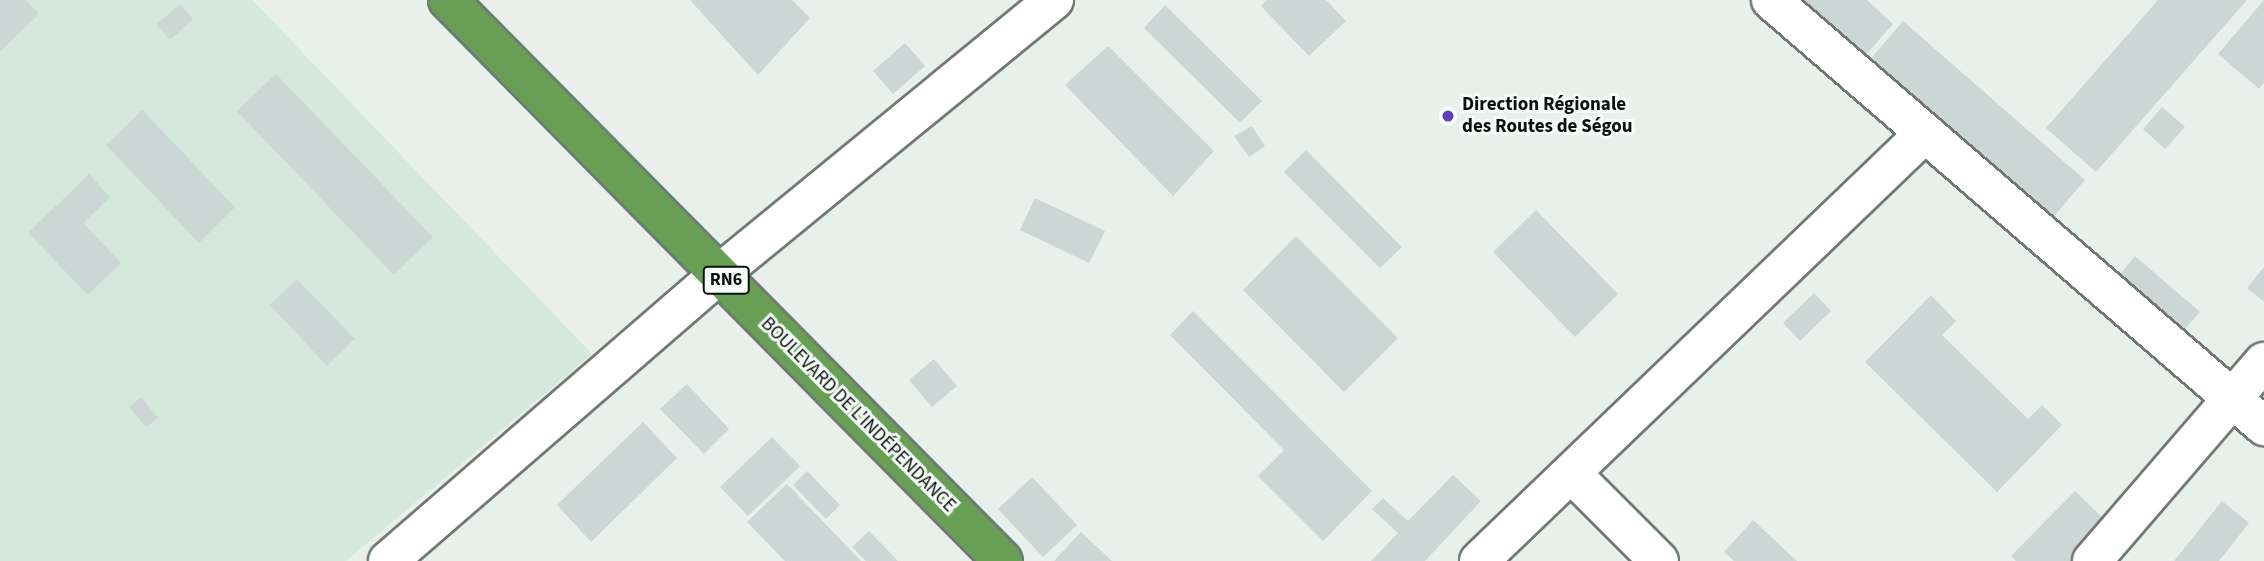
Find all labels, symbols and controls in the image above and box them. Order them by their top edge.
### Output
place label: Direction Régionale des Routes de Ségou [1462,94,1633,138]
marker: Direction Régionale des Routes de Ségou [1440,108,1456,124]
road number: RN6 [702,266,750,294]
street label: BOULEVARD DE L'INDÉPENDANCE [756,313,960,517]

